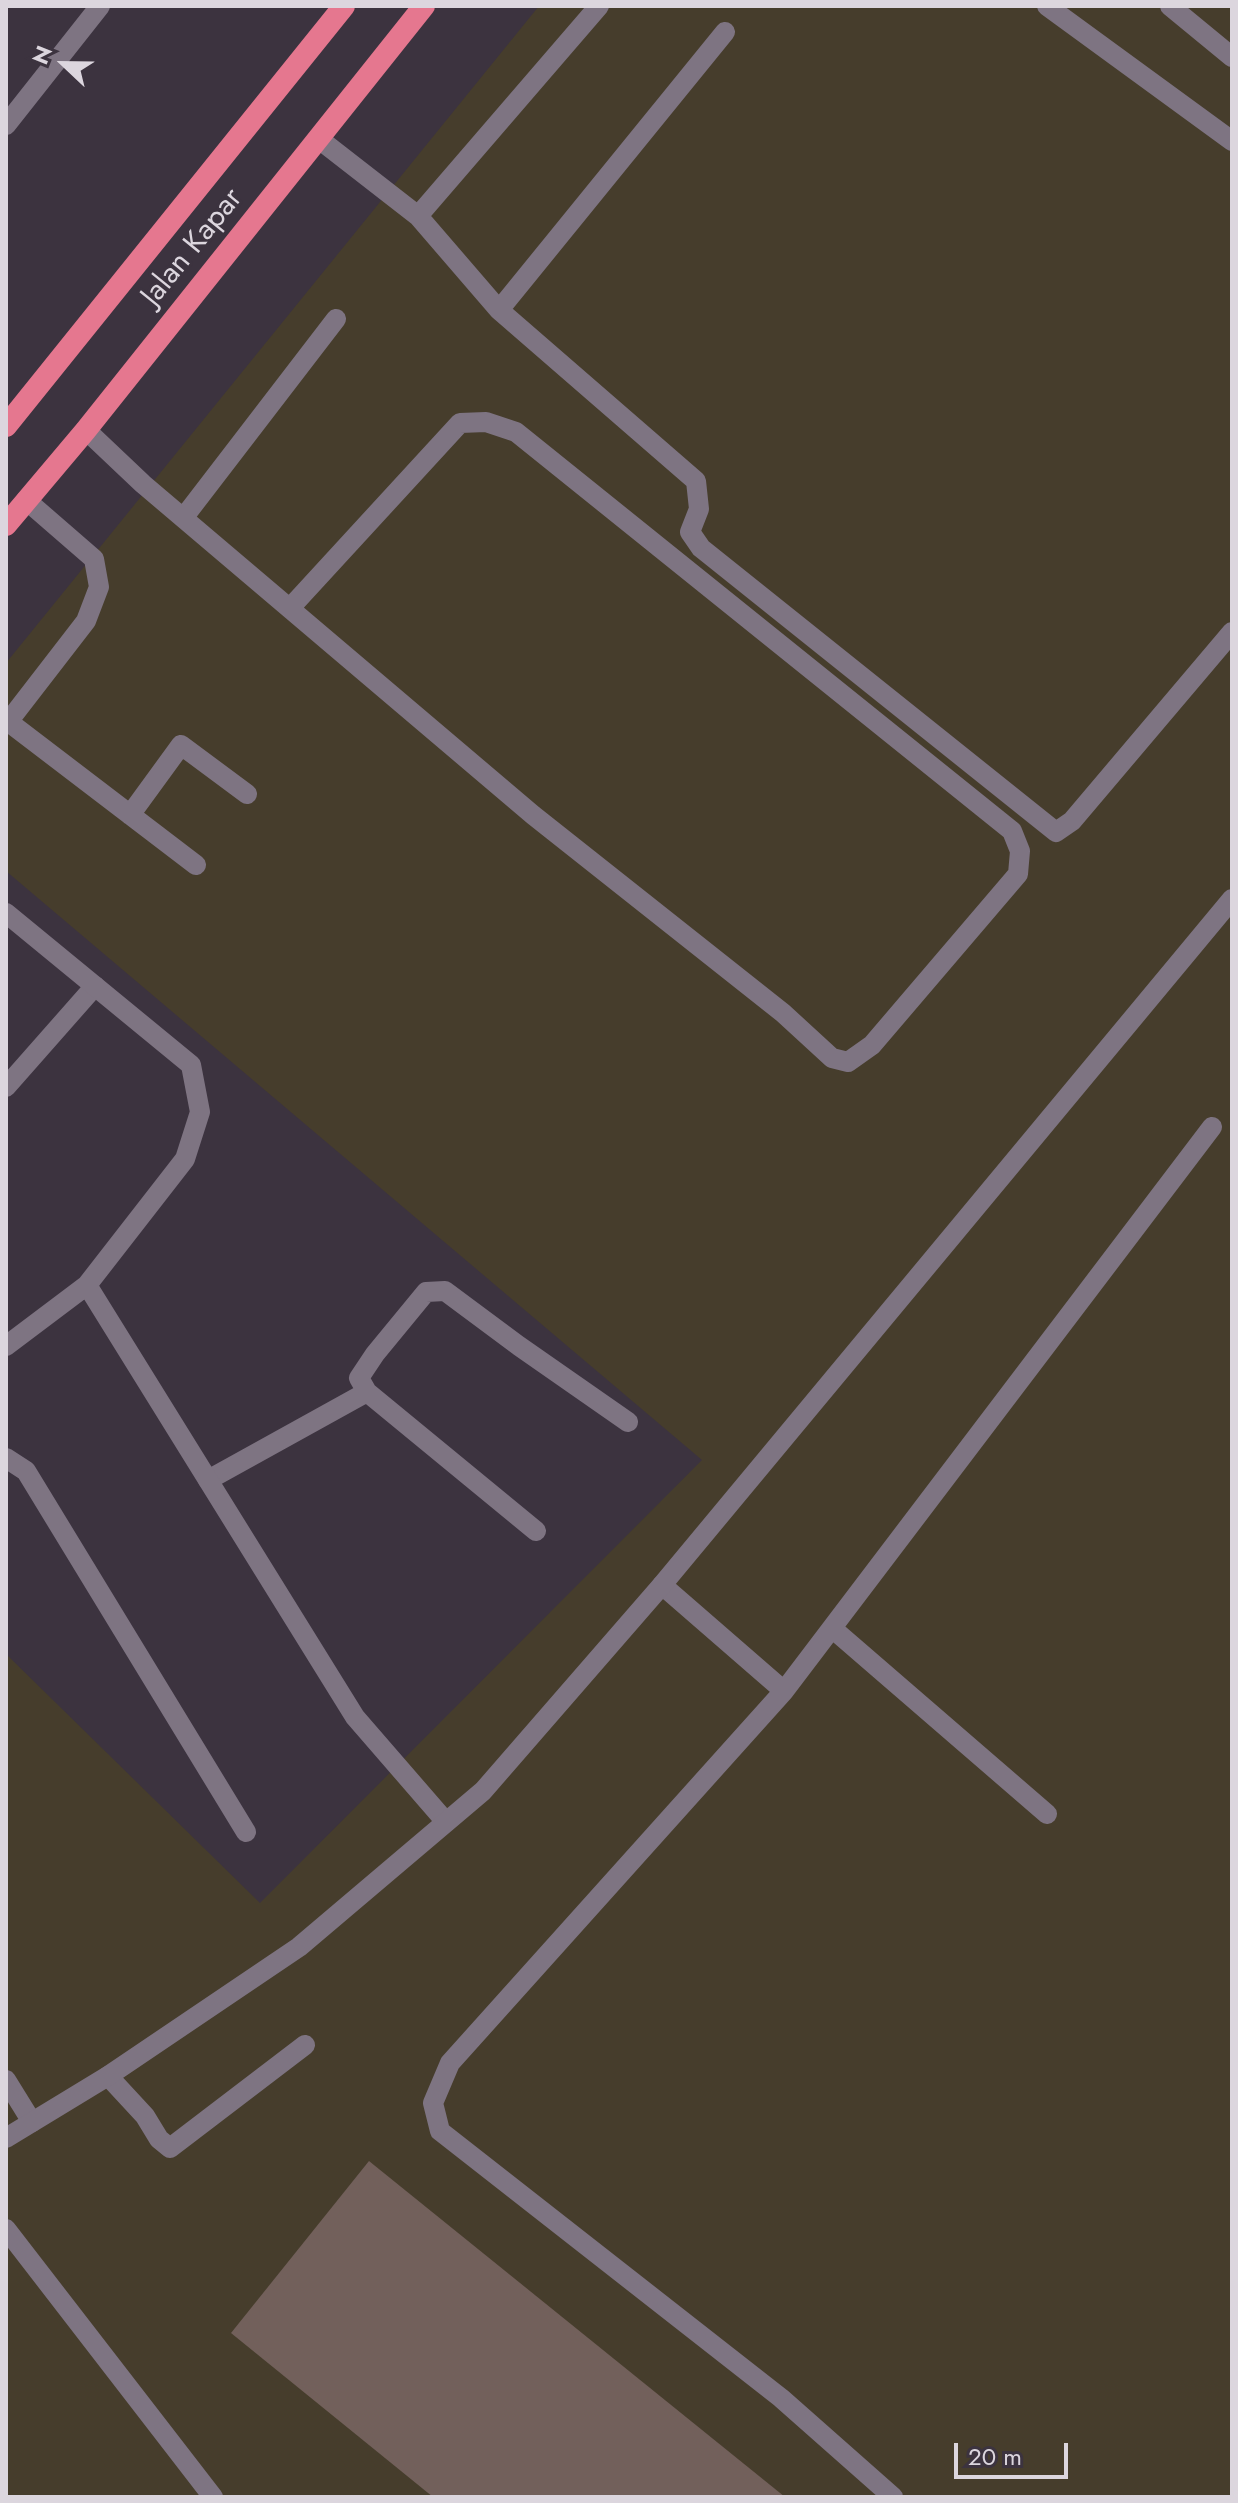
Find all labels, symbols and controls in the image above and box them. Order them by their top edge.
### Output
north arrow [24,24,104,104]
text: N [24,41,60,69]
street label: Jalan Kapar [135,182,251,314]
scale bar [958,2427,1072,2477]
text: 20 m [968,2439,1022,2474]

